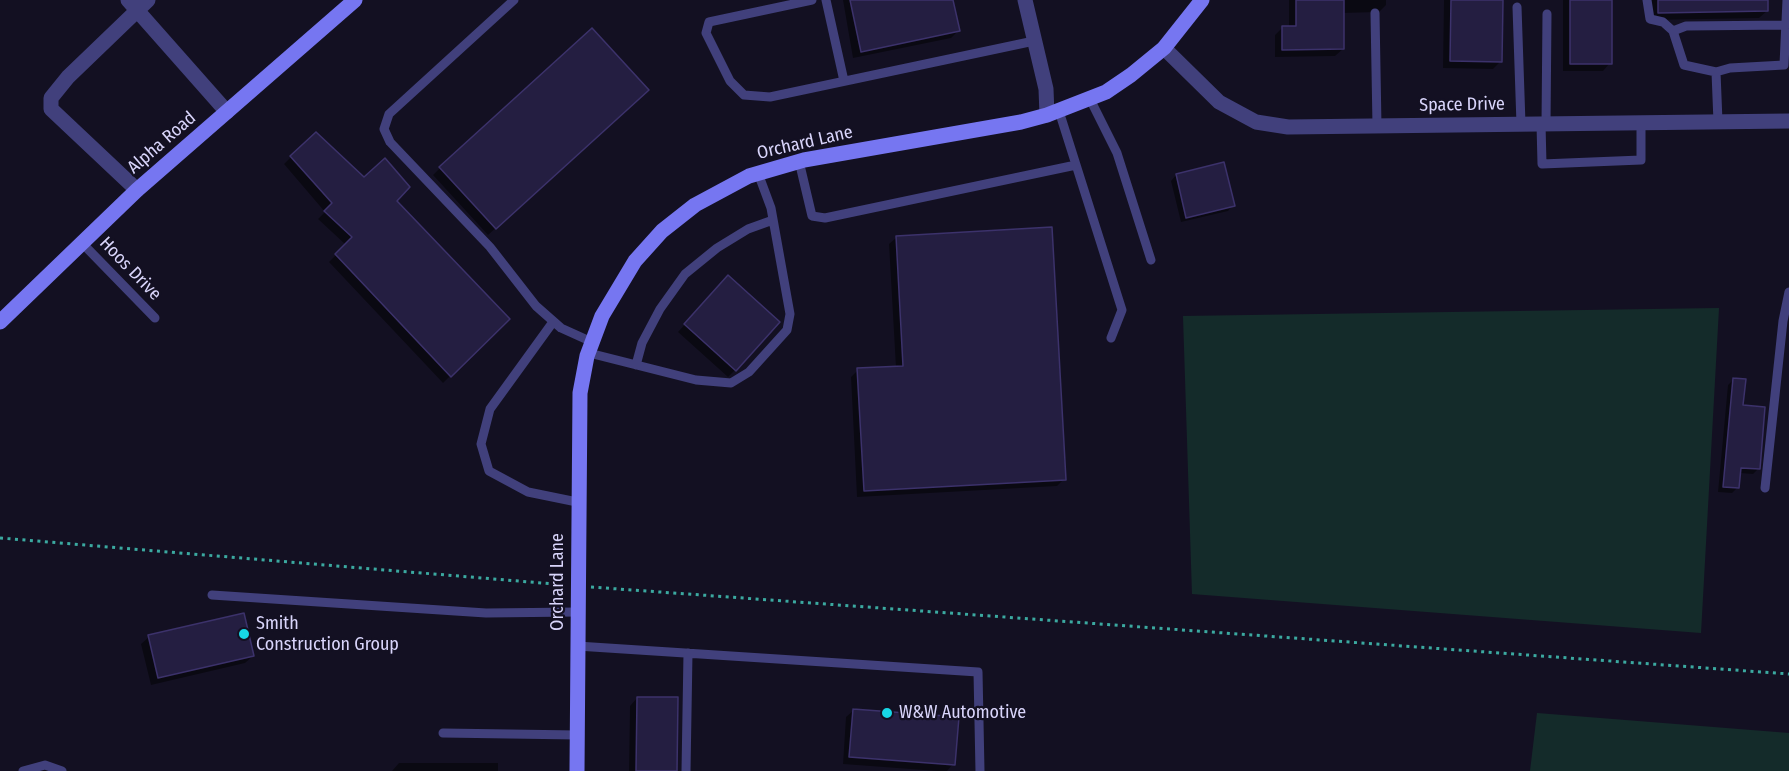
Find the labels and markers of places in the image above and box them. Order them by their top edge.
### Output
place label: Smith Construction Group [256,613,399,656]
marker: Smith Construction Group [237,627,251,641]
place label: W&W Automotive [899,702,1026,724]
marker: W&W Automotive [880,706,894,720]

